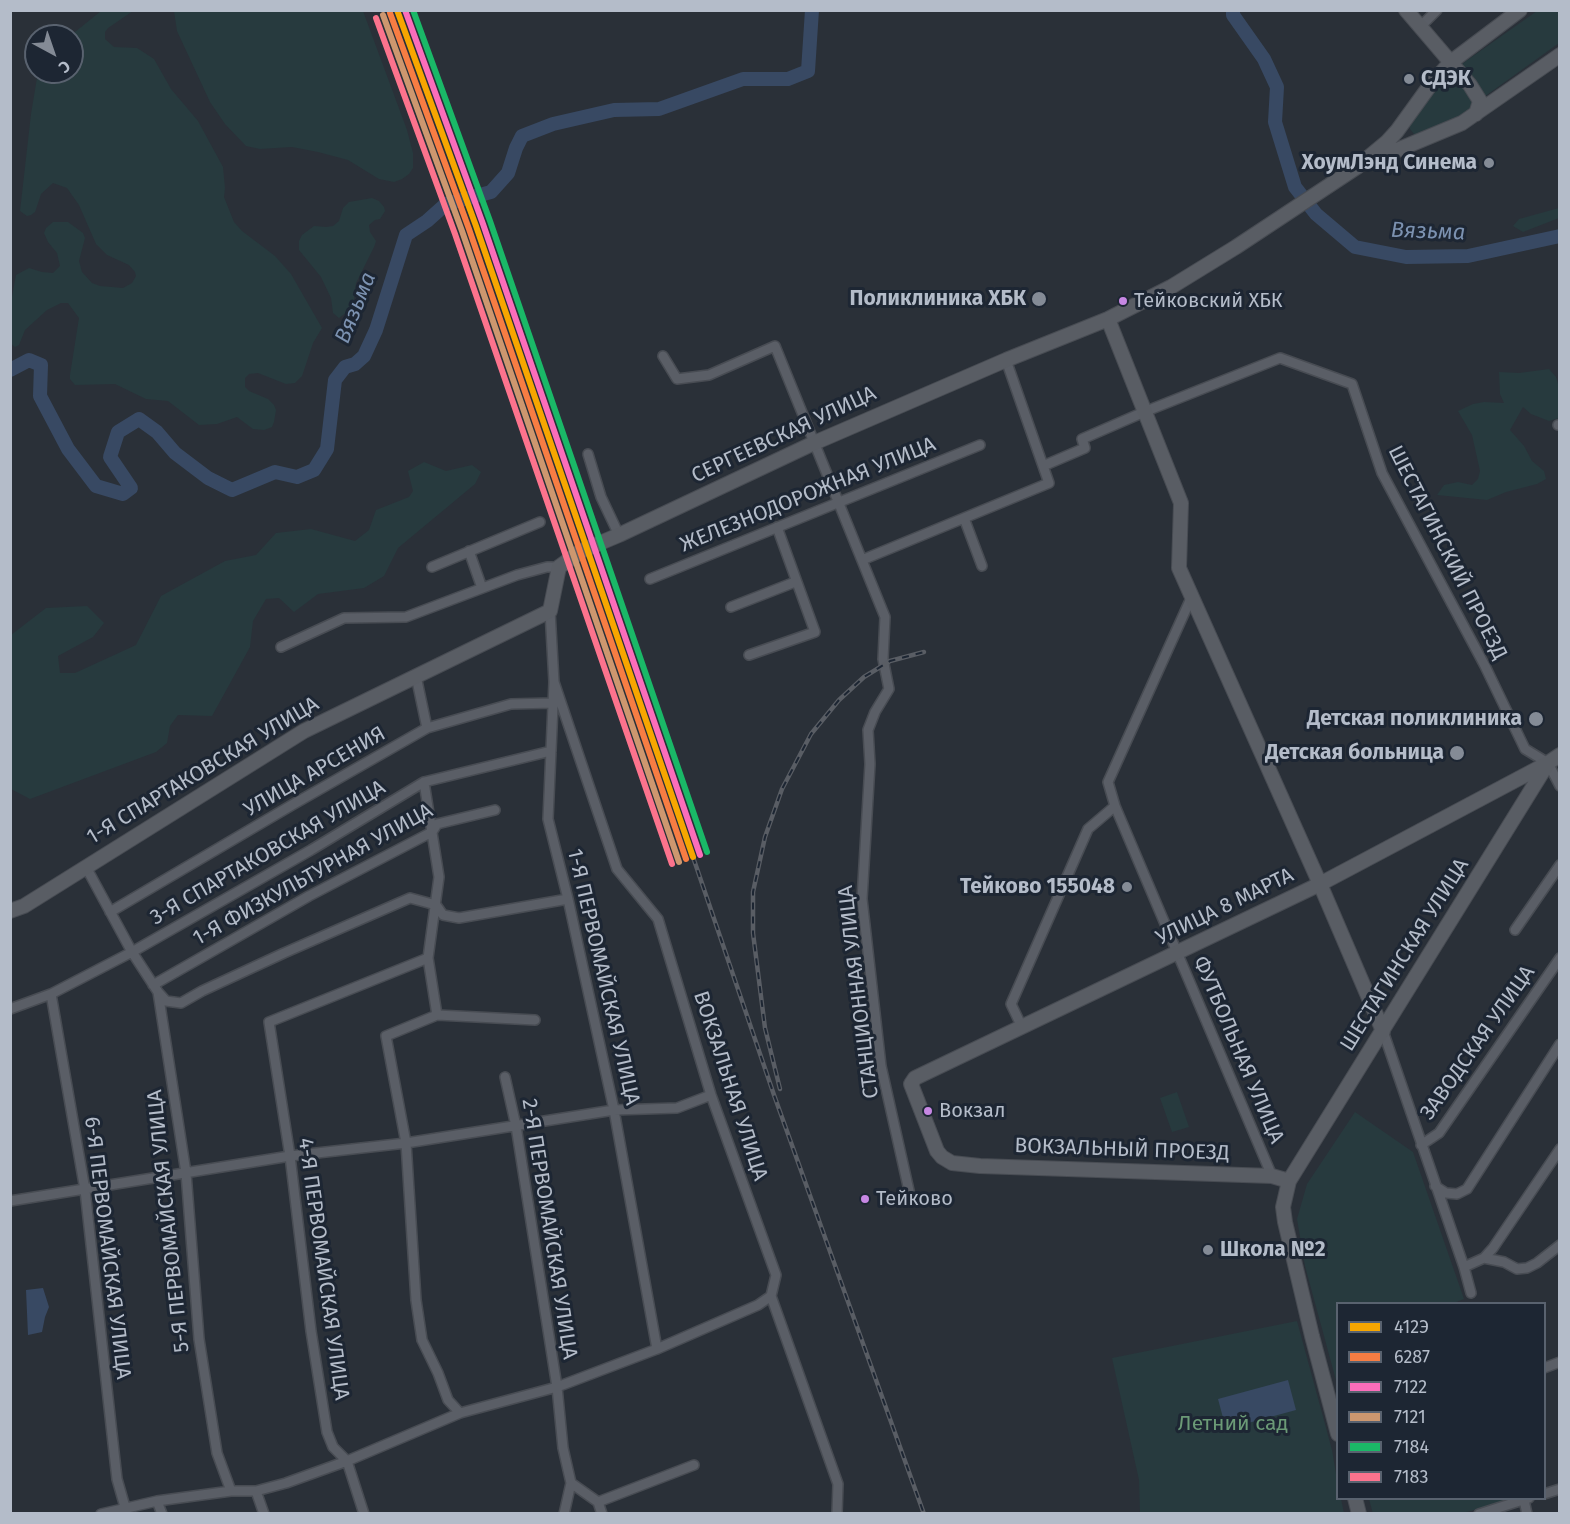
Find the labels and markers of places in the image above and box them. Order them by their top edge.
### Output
place label: СДЭК [1421,66,1471,92]
marker: СДЭК [1402,72,1416,86]
place label: ХоумЛэнд Синема [1302,150,1477,176]
marker: ХоумЛэнд Синема [1482,156,1496,170]
place label: Поликлиника ХБК [850,286,1026,312]
place label: Тейковский ХБК [1134,289,1283,313]
marker: Поликлиника ХБК [1030,290,1048,308]
marker: Тейковский ХБК [1117,295,1129,307]
place label: Детская поликлиника [1307,706,1522,732]
marker: Детская поликлиника [1527,710,1545,728]
place label: Детская больница [1265,740,1444,766]
marker: Детская больница [1448,744,1466,762]
place label: Тейково 155048 [960,874,1115,900]
marker: Тейково 155048 [1120,880,1134,894]
place label: Вокзал [939,1099,1005,1123]
marker: Вокзал [922,1105,934,1117]
place label: Тейково [876,1187,953,1211]
marker: Тейково [859,1193,871,1205]
place label: Школа №2 [1220,1237,1325,1263]
marker: Школа №2 [1201,1243,1215,1257]

